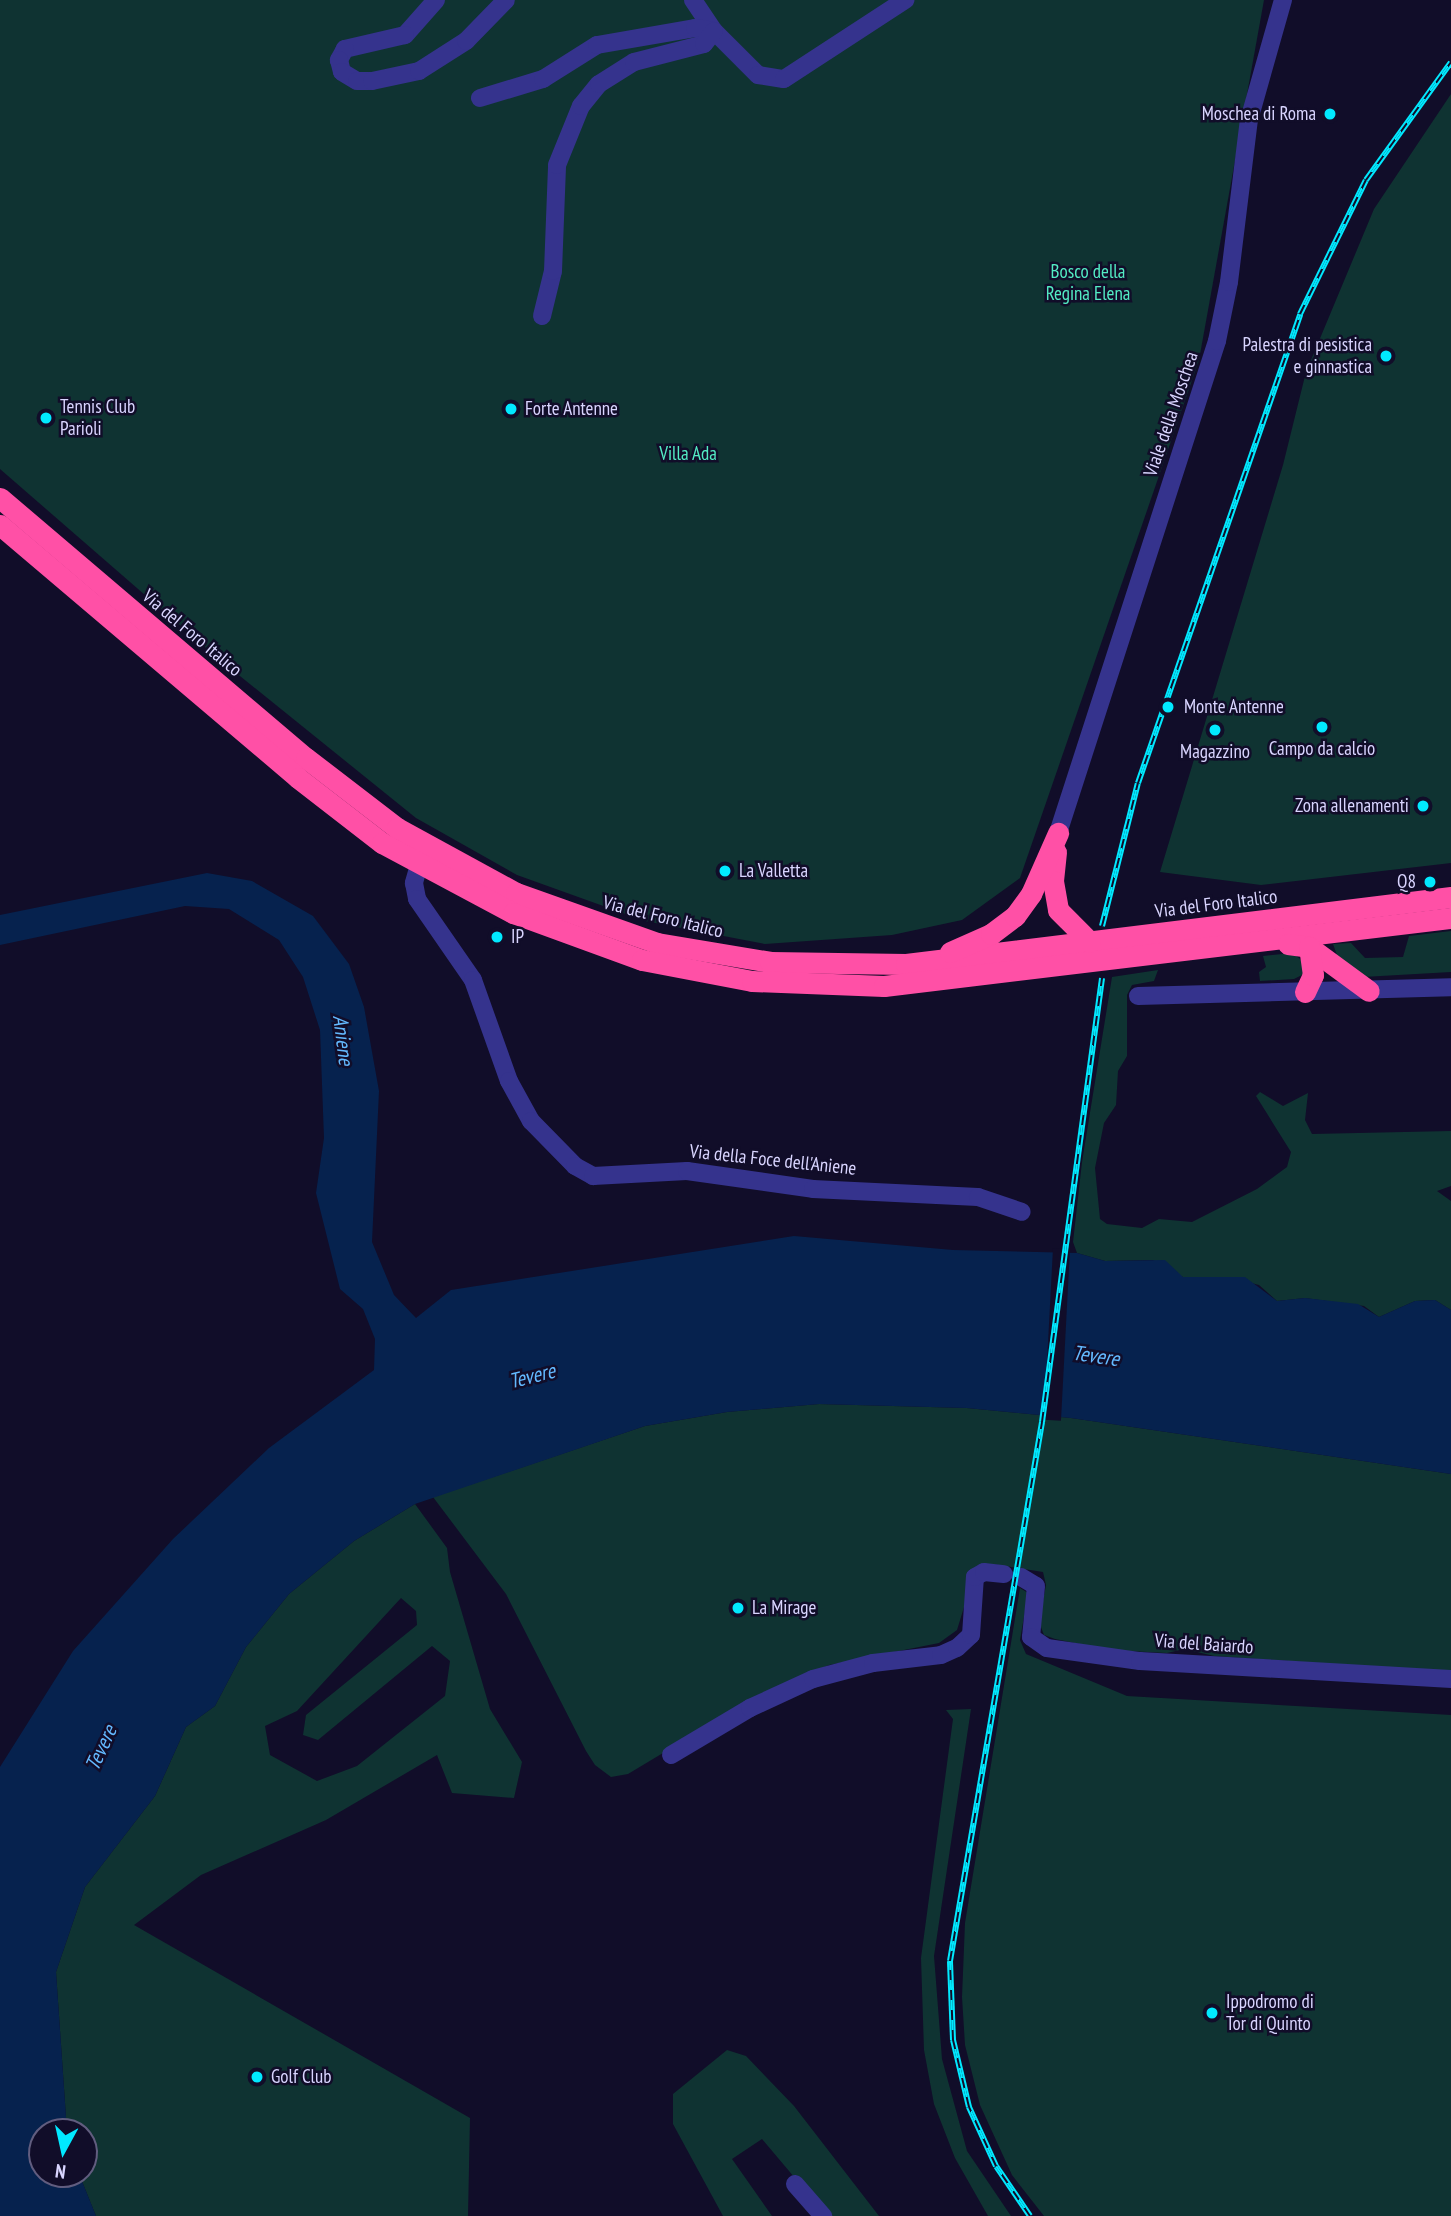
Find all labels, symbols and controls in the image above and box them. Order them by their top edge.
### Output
place label: Moschea di Roma [1202,103,1316,125]
marker: Moschea di Roma [1322,106,1338,122]
park label: Bosco della Regina Elena [1046,261,1130,305]
place label: Palestra di pesistica e ginnastica [1242,334,1372,378]
marker: Palestra di pesistica e ginnastica [1378,348,1394,364]
street label: Viale della Moschea [1139,349,1203,479]
place label: Tennis Club Parioli [60,396,135,440]
place label: Forte Antenne [525,398,618,420]
marker: Forte Antenne [503,401,519,417]
marker: Tennis Club Parioli [38,410,54,426]
park label: Villa Ada [659,443,717,465]
street label: Via del Foro Italico [138,585,246,681]
place label: Monte Antenne [1184,696,1284,718]
marker: Monte Antenne [1158,697,1178,717]
marker: Campo da calcio [1314,719,1330,735]
marker: Magazzino [1207,722,1223,738]
place label: Campo da calcio [1269,738,1375,760]
place label: Magazzino [1180,741,1250,763]
place label: Zona allenamenti [1295,795,1409,817]
marker: Zona allenamenti [1415,798,1431,814]
place label: La Valletta [739,860,809,882]
marker: La Valletta [717,863,733,879]
place label: Q8 [1397,871,1416,893]
marker: Q8 [1422,874,1438,890]
street label: Via del Foro Italico [1154,885,1278,923]
street label: Via del Foro Italico [601,891,725,943]
place label: IP [511,926,524,948]
marker: IP [489,929,505,945]
water label: Aniene [327,1014,359,1066]
street label: Via della Foce dell'Aniene [689,1140,857,1180]
water label: Tevere [1071,1340,1121,1372]
water label: Tevere [506,1358,558,1394]
place label: La Mirage [752,1597,816,1619]
marker: La Mirage [730,1600,746,1616]
street label: Via del Baiardo [1154,1629,1254,1659]
water label: Tevere [80,1721,122,1775]
place label: Ippodromo di Tor di Quinto [1226,1991,1314,2035]
marker: Ippodromo di Tor di Quinto [1204,2005,1220,2021]
place label: Golf Club [271,2066,332,2088]
marker: Golf Club [249,2069,265,2085]
north arrow [28,2118,98,2188]
text: N [54,2159,67,2184]

